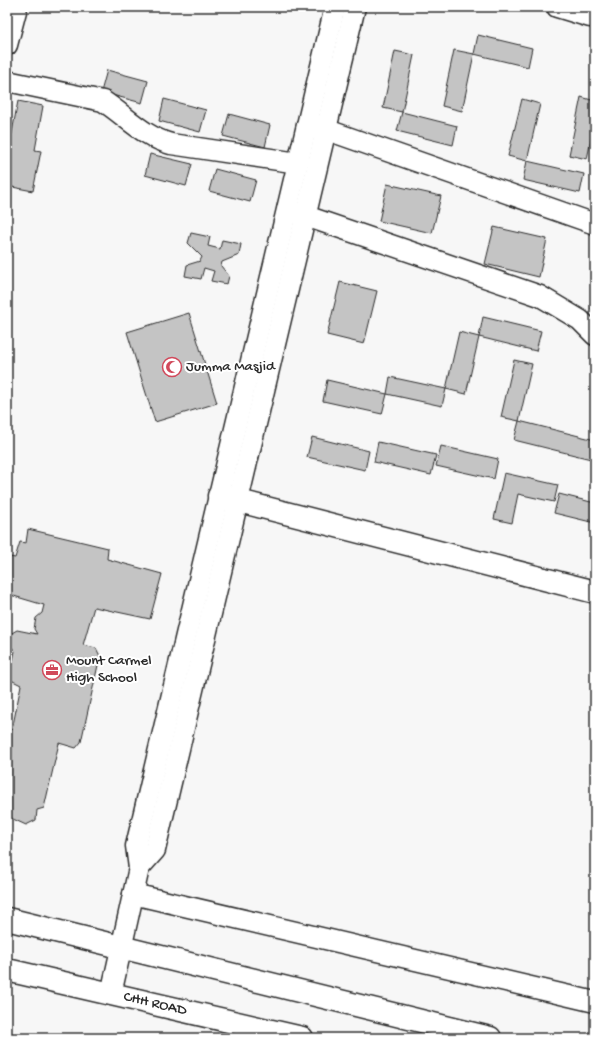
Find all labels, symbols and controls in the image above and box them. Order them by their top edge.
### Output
mosque icon: Jumma Masjid [161,356,183,378]
place label: Jumma Masjid [186,358,276,376]
place label: Mount Carmel High School [66,652,152,687]
office icon: Mount Carmel High School [41,659,63,681]
street label: CHH ROAD [122,988,189,1020]

